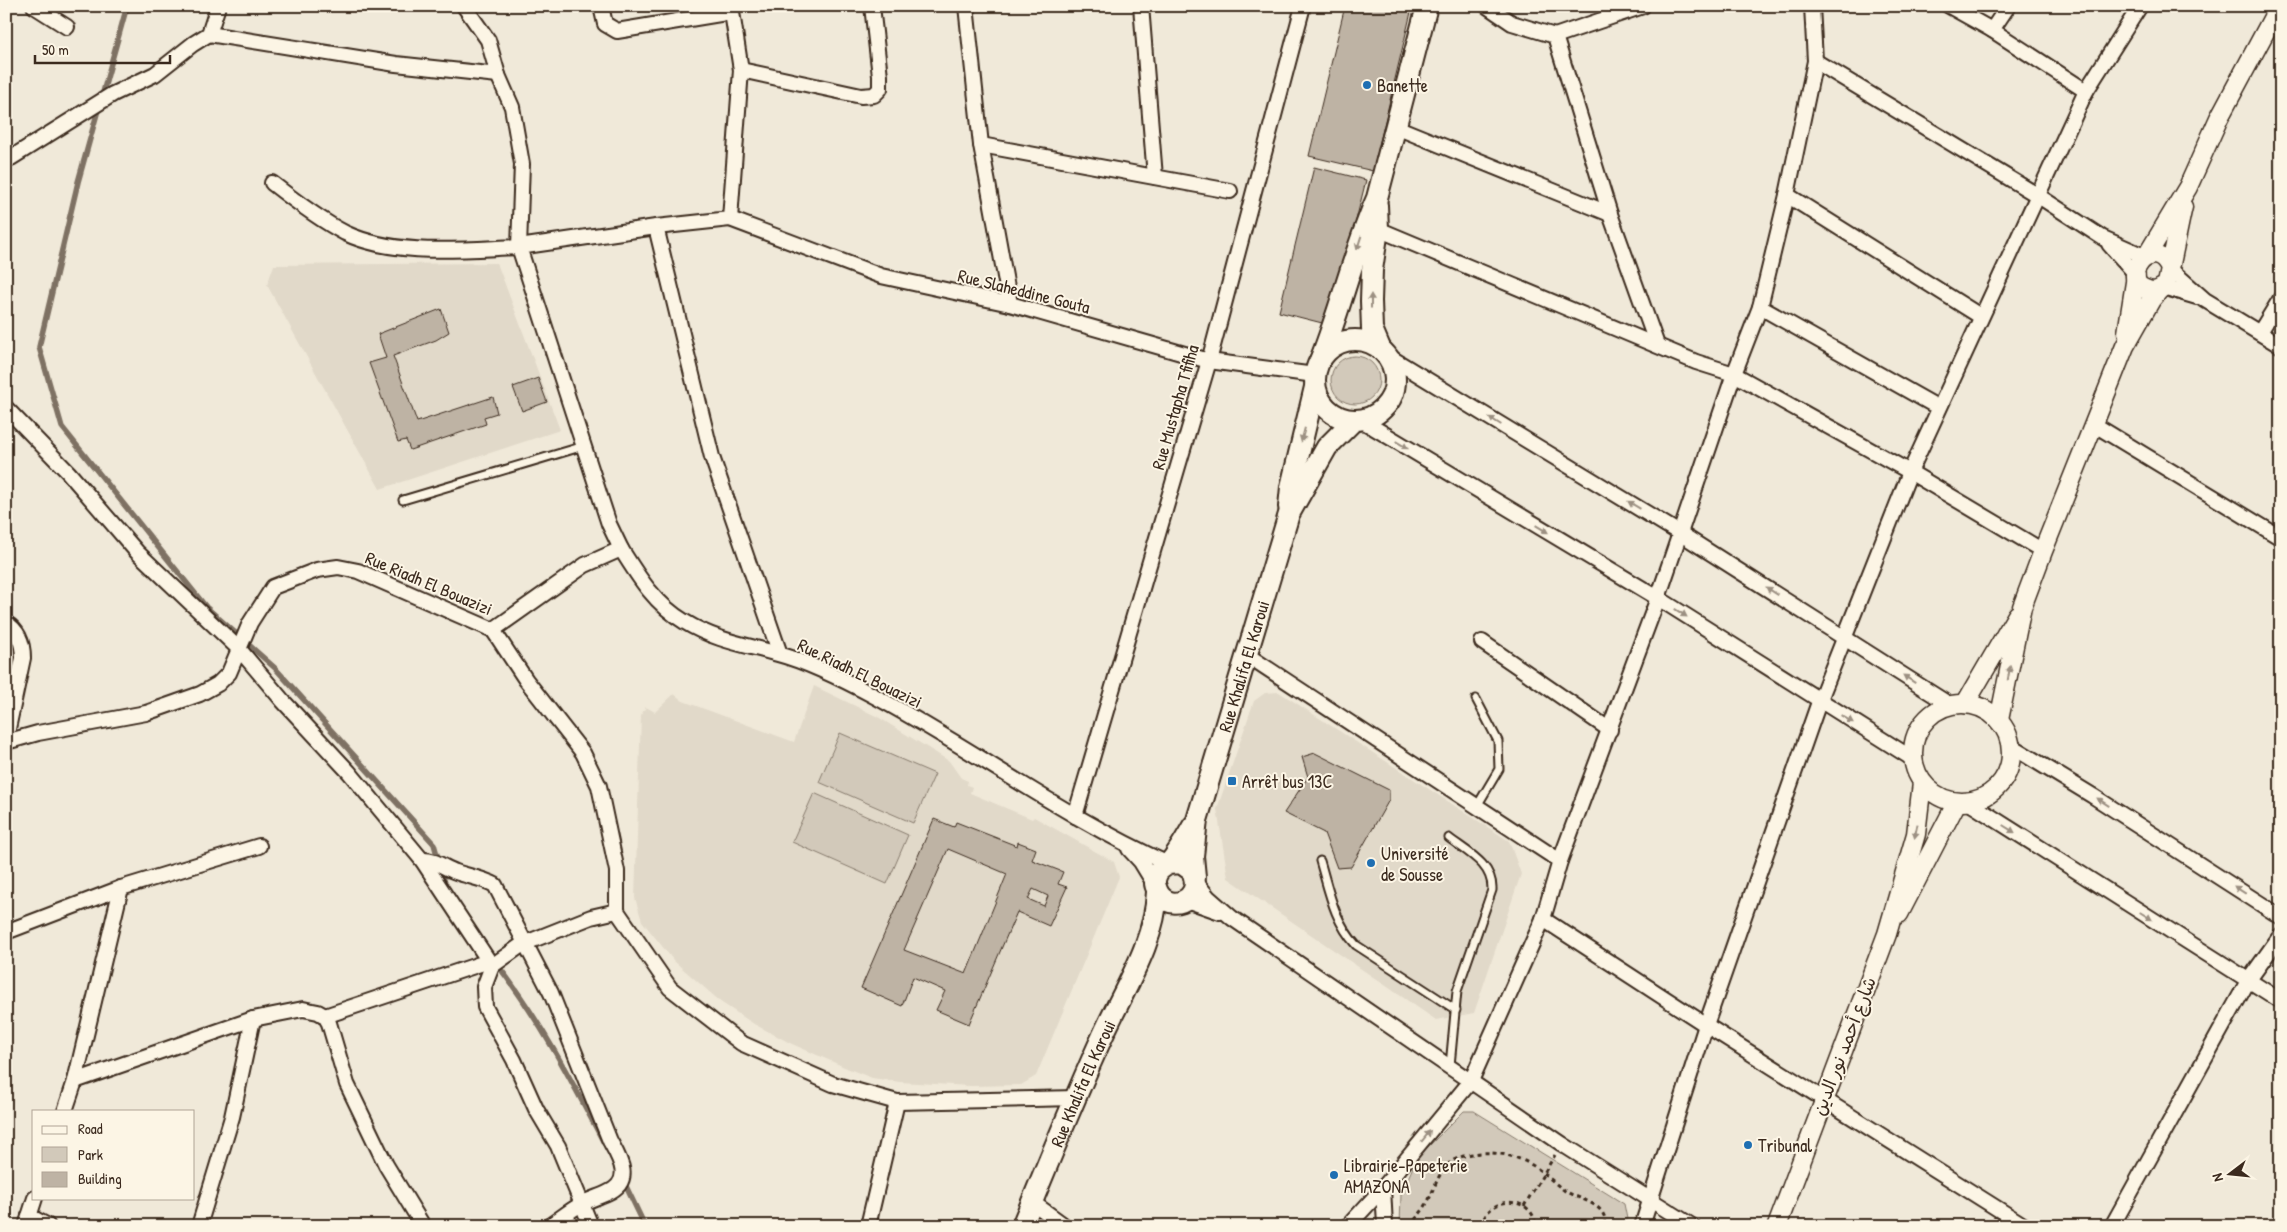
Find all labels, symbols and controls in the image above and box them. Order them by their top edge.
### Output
scale bar [35,32,170,64]
text: 50 m [42,39,69,60]
place label: Banette [1377,73,1428,98]
marker: Banette [1361,79,1373,91]
one-way arrow [1355,236,1363,251]
street label: Rue Slaheddine Gouta [955,262,1093,320]
one-way arrow [1367,293,1375,309]
street label: Rue Mustapha Tfifiha [1145,342,1205,472]
one-way arrow [1488,416,1502,425]
one-way arrow [1299,427,1307,442]
one-way arrow [1396,441,1409,450]
one-way arrow [1627,501,1640,510]
one-way arrow [1535,524,1548,533]
street label: Rue Riadh El Bouazizi [362,545,496,621]
one-way arrow [1765,587,1778,596]
street label: Rue Khalifa El Karoui [1212,597,1275,735]
one-way arrow [1674,608,1687,618]
street label: Rue Riadh El Bouazizi [794,632,926,714]
one-way arrow [2006,664,2014,680]
one-way arrow [1902,674,1915,684]
one-way arrow [1841,714,1854,724]
place label: Arrêt bus 13C [1242,769,1332,794]
marker: Arrêt bus 13C [1226,775,1238,787]
one-way arrow [2096,798,2110,807]
one-way arrow [1912,823,1920,839]
one-way arrow [2002,824,2016,833]
place label: Université de Sousse [1381,841,1449,887]
marker: Université de Sousse [1365,857,1377,869]
one-way arrow [2233,886,2246,895]
one-way arrow [2140,911,2153,921]
street label: شارع أحمد نور الدين [1806,973,1882,1119]
street label: Rue Khalifa El Karoui [1044,1016,1121,1150]
legend [32,1110,195,1200]
text: Road [78,1118,103,1139]
one-way arrow [1420,1130,1431,1143]
place label: Tribunal [1758,1133,1812,1158]
marker: Tribunal [1742,1139,1754,1151]
text: Park [78,1144,103,1165]
north arrow [2204,1150,2254,1200]
place label: Librairie-Papeterie AMAZONA [1344,1153,1468,1199]
text: Building [78,1168,122,1189]
marker: Librairie-Papeterie AMAZONA [1328,1169,1340,1181]
text: N [2207,1171,2227,1184]

